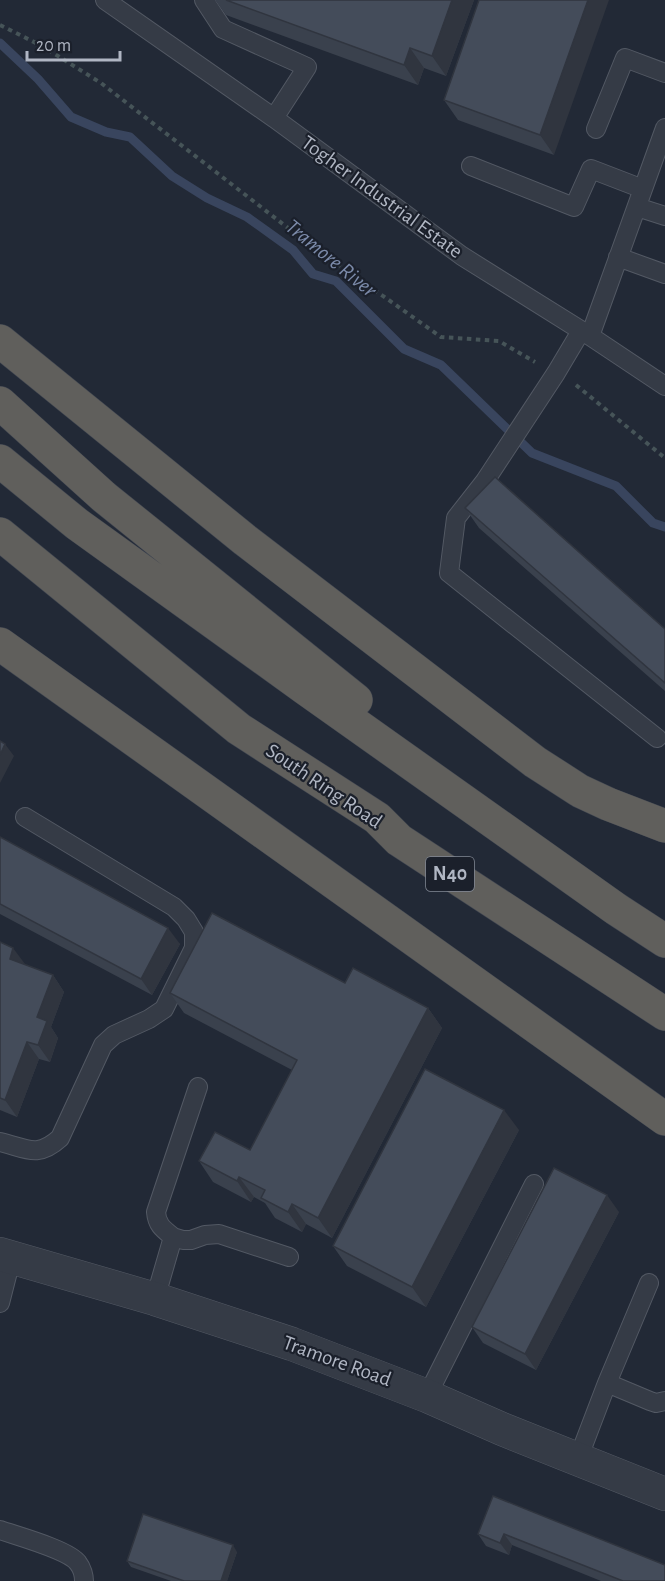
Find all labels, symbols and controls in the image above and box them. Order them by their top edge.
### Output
scale bar [27,24,120,62]
text: 20 m [36,37,71,55]
street label: Togher Industrial Estate [298,132,466,262]
water label: Tramore River [281,215,381,302]
street label: South Ring Road [262,740,386,832]
road number: N40 [426,857,474,891]
street label: Tramore Road [280,1332,394,1390]

